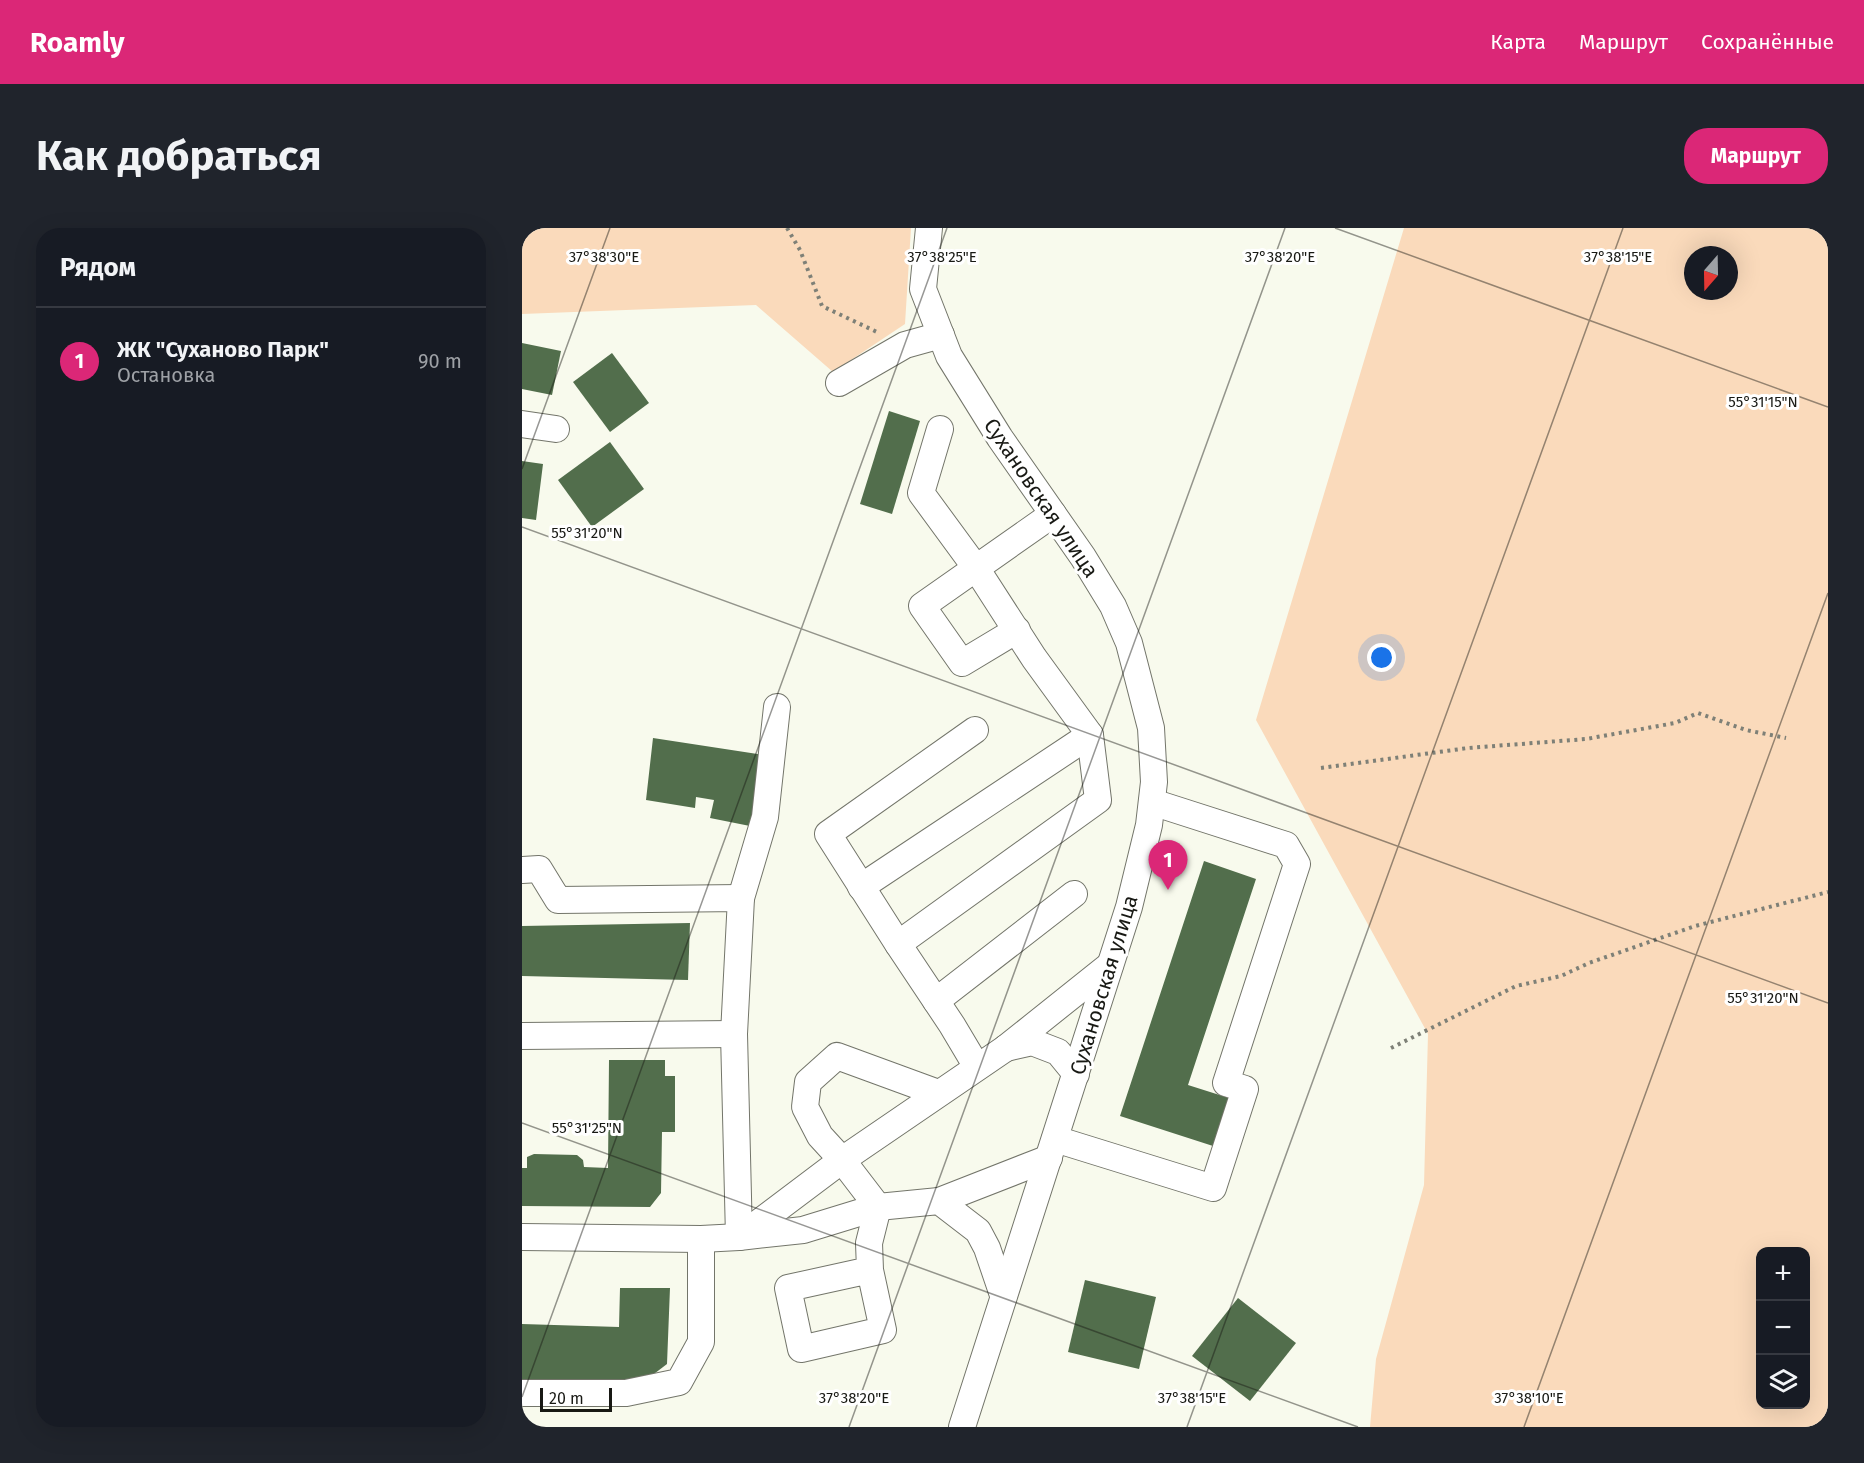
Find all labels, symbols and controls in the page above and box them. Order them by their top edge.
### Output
text: Roamly [30,26,124,59]
text: Карта [1490,29,1546,55]
text: Маршрут [1579,29,1668,55]
text: Сохранённые [1701,29,1834,55]
button: Маршрут [1684,128,1828,184]
text: Как добраться [36,131,322,181]
north arrow [1684,246,1738,300]
text: 37°38'30"E [569,248,639,266]
text: 37°38'25"E [907,248,977,266]
text: 37°38'20"E [1245,248,1315,266]
text: 37°38'15"E [1584,248,1652,266]
text: Рядом [60,252,136,283]
text: ЖК "Суханово Парк" [117,336,329,363]
text: 1 [75,349,84,373]
text: 90 m [418,349,462,373]
text: Остановка [117,363,215,387]
text: 55°31'15"N [1728,393,1798,411]
street label: Сухановская улица [978,413,1104,583]
text: 55°31'20"N [551,524,623,542]
your location [1367,643,1396,672]
pin: 1 [1148,840,1188,890]
street label: Сухановская улица [1064,892,1144,1078]
text: 55°31'20"N [1727,989,1799,1007]
text: 55°31'25"N [552,1119,622,1137]
map controls [1756,1247,1810,1409]
button: + [1756,1247,1810,1301]
button: − [1756,1301,1810,1355]
button: layers [1756,1355,1810,1409]
scale bar [540,1385,612,1412]
text: 20 m [549,1389,584,1408]
text: 37°38'20"E [819,1389,889,1407]
text: 37°38'15"E [1158,1389,1226,1407]
text: 37°38'10"E [1494,1389,1564,1407]

